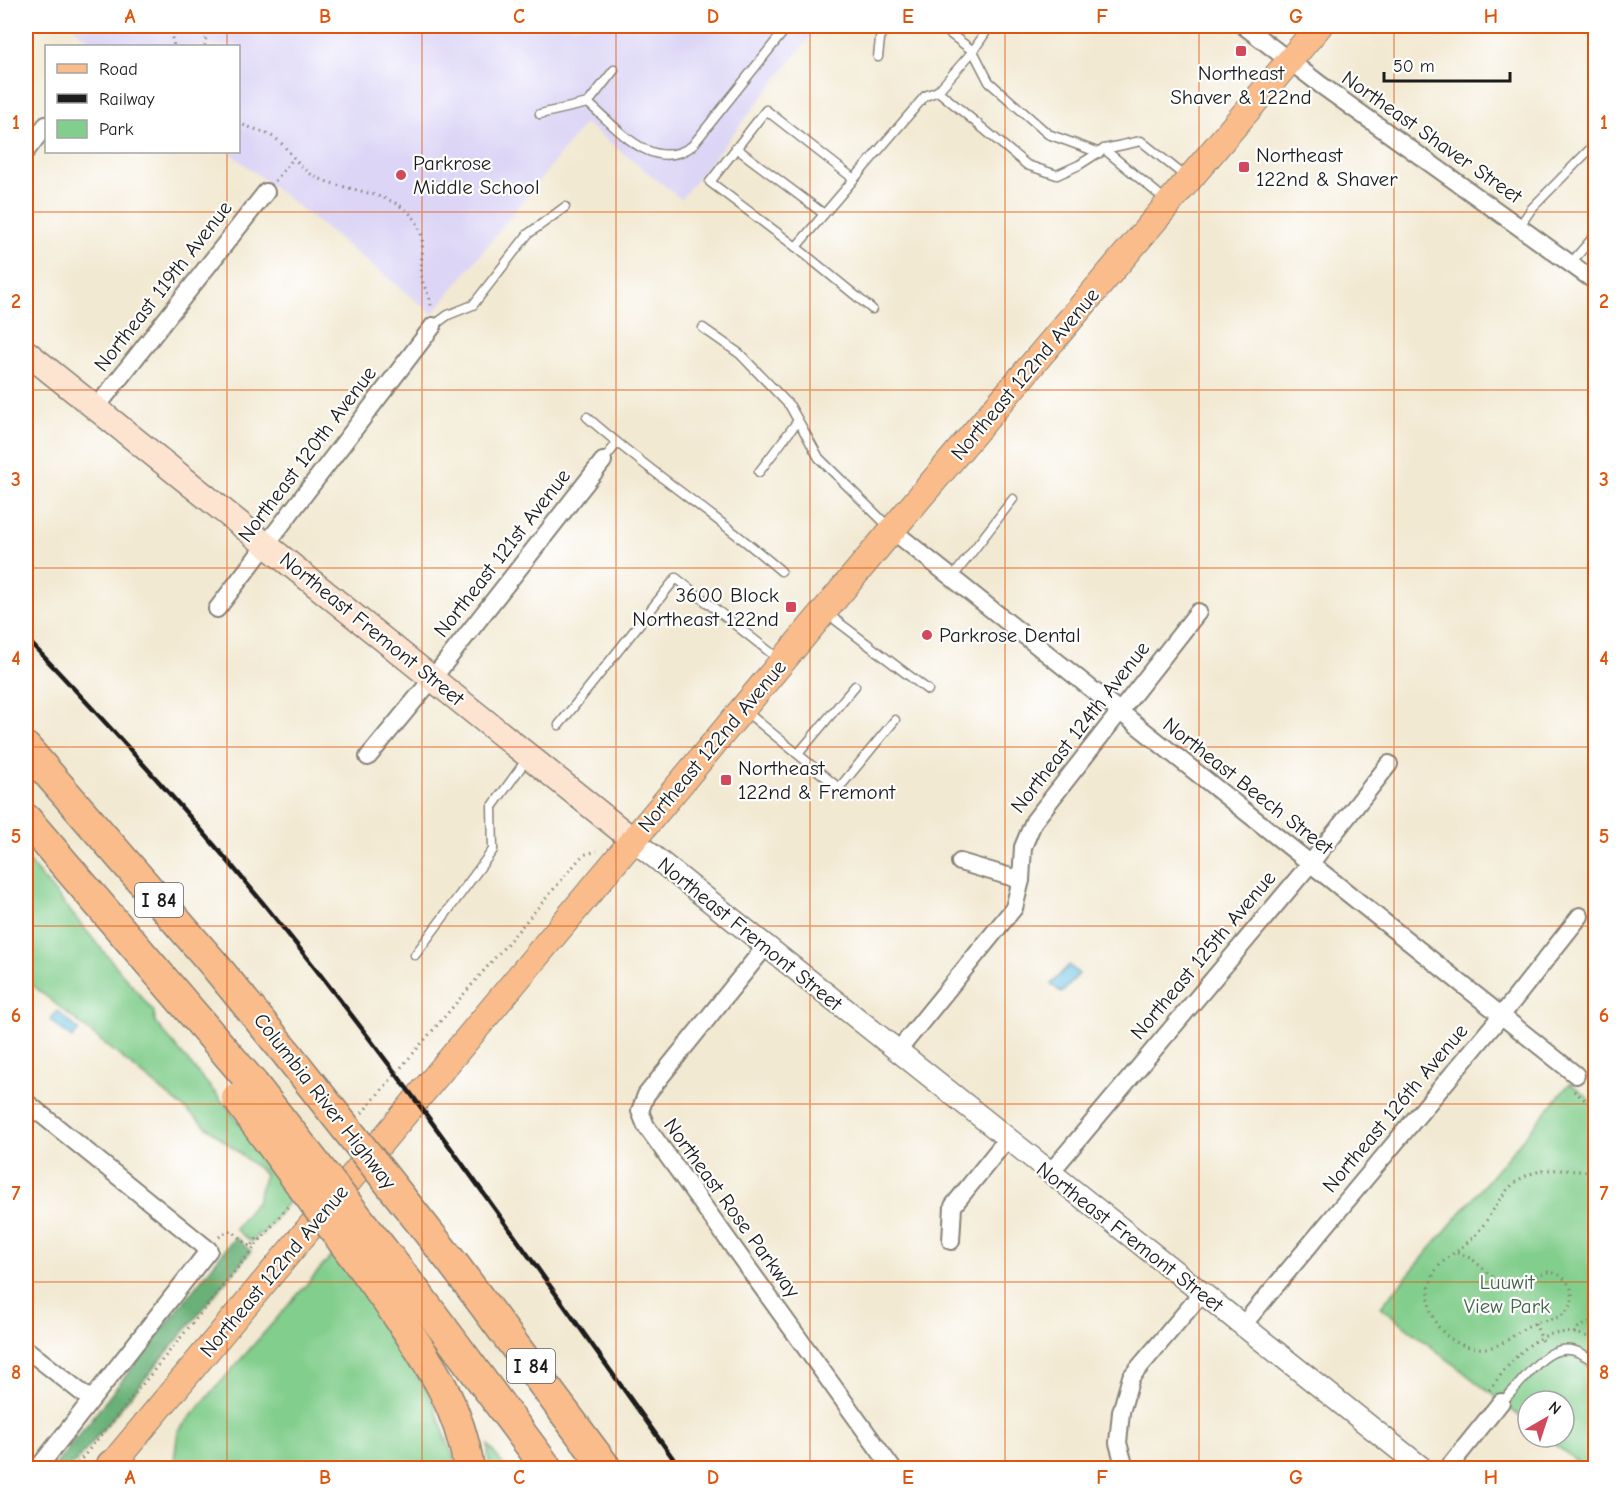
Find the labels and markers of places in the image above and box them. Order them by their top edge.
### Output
marker: Northeast Shaver & 122nd [1234,44,1248,58]
place label: Northeast Shaver & 122nd [1170,61,1312,109]
place label: Northeast 122nd & Shaver [1256,143,1398,191]
place label: Parkrose Middle School [413,151,540,199]
marker: Northeast 122nd & Shaver [1237,160,1251,174]
marker: Parkrose Middle School [394,168,408,182]
place label: 3600 Block Northeast 122nd [632,583,779,631]
marker: 3600 Block Northeast 122nd [784,600,798,614]
place label: Parkrose Dental [939,623,1081,647]
marker: Parkrose Dental [920,628,934,642]
place label: Northeast 122nd & Fremont [738,756,896,804]
marker: Northeast 122nd & Fremont [719,773,733,787]

